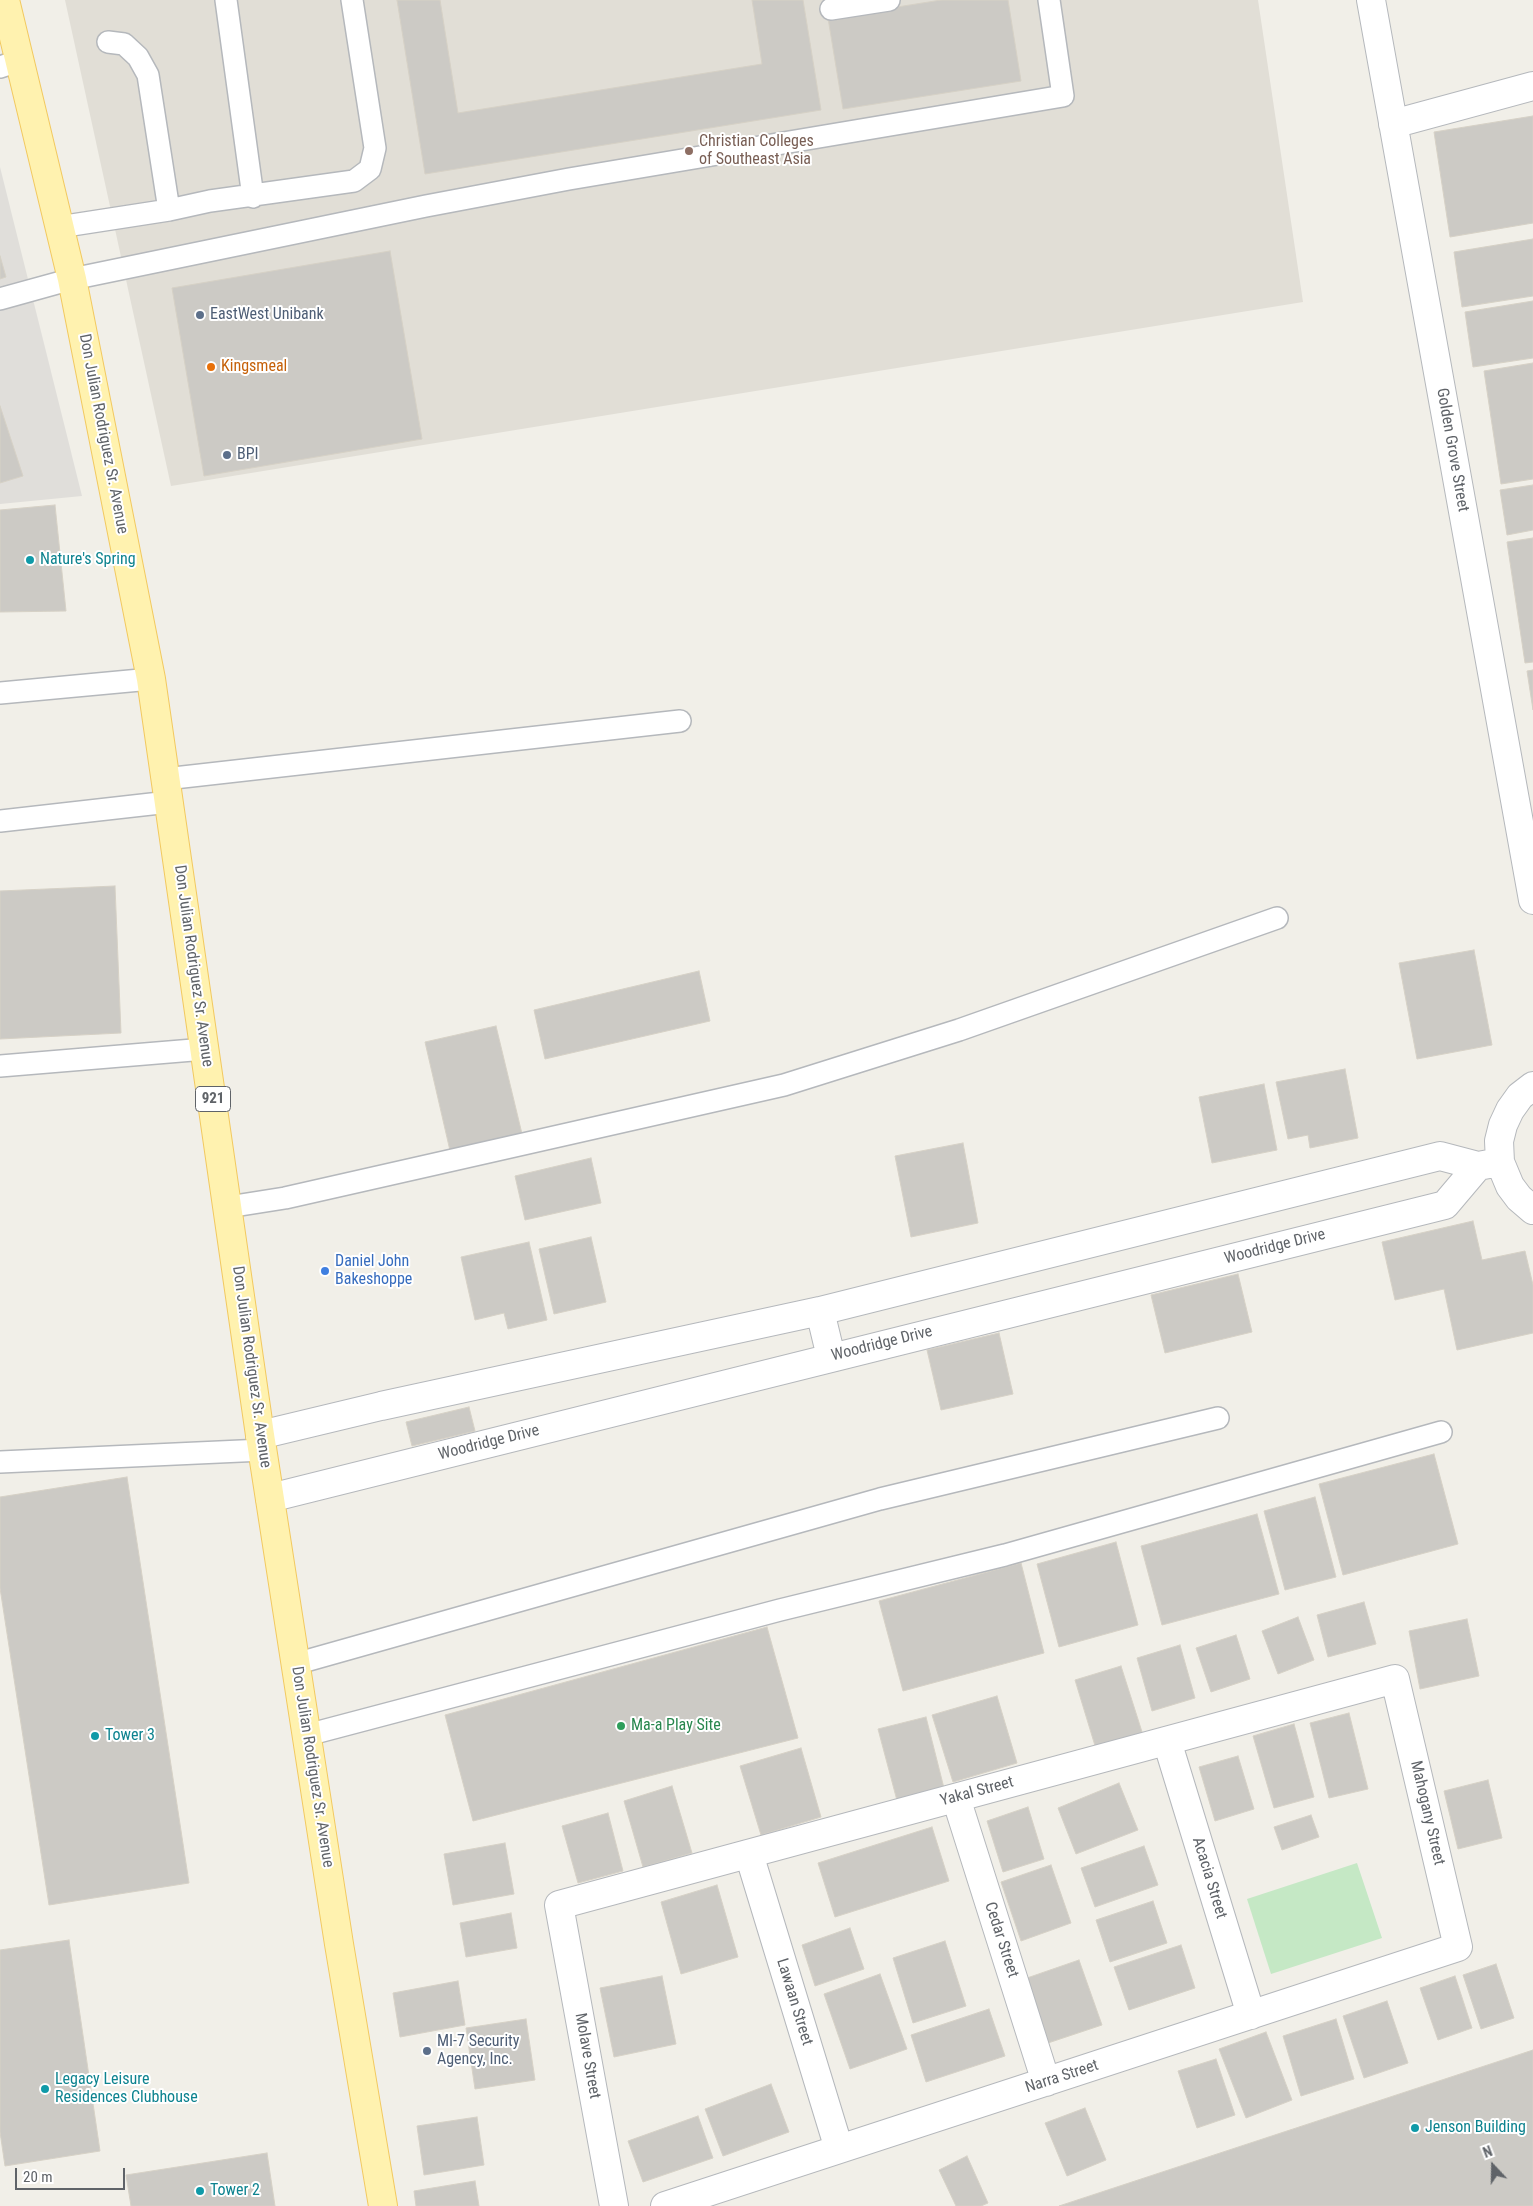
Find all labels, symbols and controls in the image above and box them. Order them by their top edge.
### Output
place label: Christian Colleges of Southeast Asia [699,132,814,170]
marker: Christian Colleges of Southeast Asia [683,145,695,157]
place label: EastWest Unibank [210,305,324,325]
marker: EastWest Unibank [194,309,206,321]
street label: Don Julian Rodriguez Sr. Avenue [74,332,132,536]
place label: Kingsmeal [221,357,287,377]
marker: Kingsmeal [205,361,217,373]
street label: Golden Grove Street [1432,387,1472,513]
place label: BPI [237,445,259,465]
marker: BPI [221,449,233,461]
place label: Nature's Spring [40,550,136,570]
marker: Nature's Spring [24,554,36,566]
street label: Don Julian Rodriguez Sr. Avenue [169,864,217,1068]
road number: 921 [196,1086,230,1112]
street label: Woodridge Drive [1223,1225,1327,1269]
place label: Daniel John Bakeshoppe [335,1252,412,1290]
street label: Don Julian Rodriguez Sr. Avenue [227,1265,275,1469]
marker: Daniel John Bakeshoppe [319,1265,331,1277]
street label: Woodridge Drive [830,1322,934,1366]
street label: Woodridge Drive [437,1421,541,1465]
street label: Don Julian Rodriguez Sr. Avenue [287,1665,337,1869]
place label: Ma-a Play Site [631,1716,721,1736]
marker: Ma-a Play Site [615,1720,627,1732]
place label: Tower 3 [105,1726,155,1746]
marker: Tower 3 [89,1730,101,1742]
street label: Mahogany Street [1406,1759,1448,1867]
street label: Yakal Street [938,1773,1016,1811]
street label: Acacia Street [1188,1835,1230,1921]
street label: Cedar Street [980,1900,1022,1980]
street label: Lawaan Street [772,1956,816,2048]
street label: Molave Street [570,2012,604,2100]
place label: MI-7 Security Agency, Inc. [437,2032,519,2070]
marker: MI-7 Security Agency, Inc. [421,2045,433,2057]
street label: Narra Street [1023,2056,1101,2098]
place label: Legacy Leisure Residences Clubhouse [55,2070,198,2108]
marker: Legacy Leisure Residences Clubhouse [39,2083,51,2095]
place label: Jenson Building [1425,2118,1526,2138]
marker: Jenson Building [1409,2122,1421,2134]
north arrow [1468,2141,1518,2191]
text: N [1481,2143,1494,2161]
scale bar [18,2158,128,2190]
text: 20 m [23,2168,53,2186]
place label: Tower 2 [210,2181,260,2201]
marker: Tower 2 [194,2185,206,2197]

